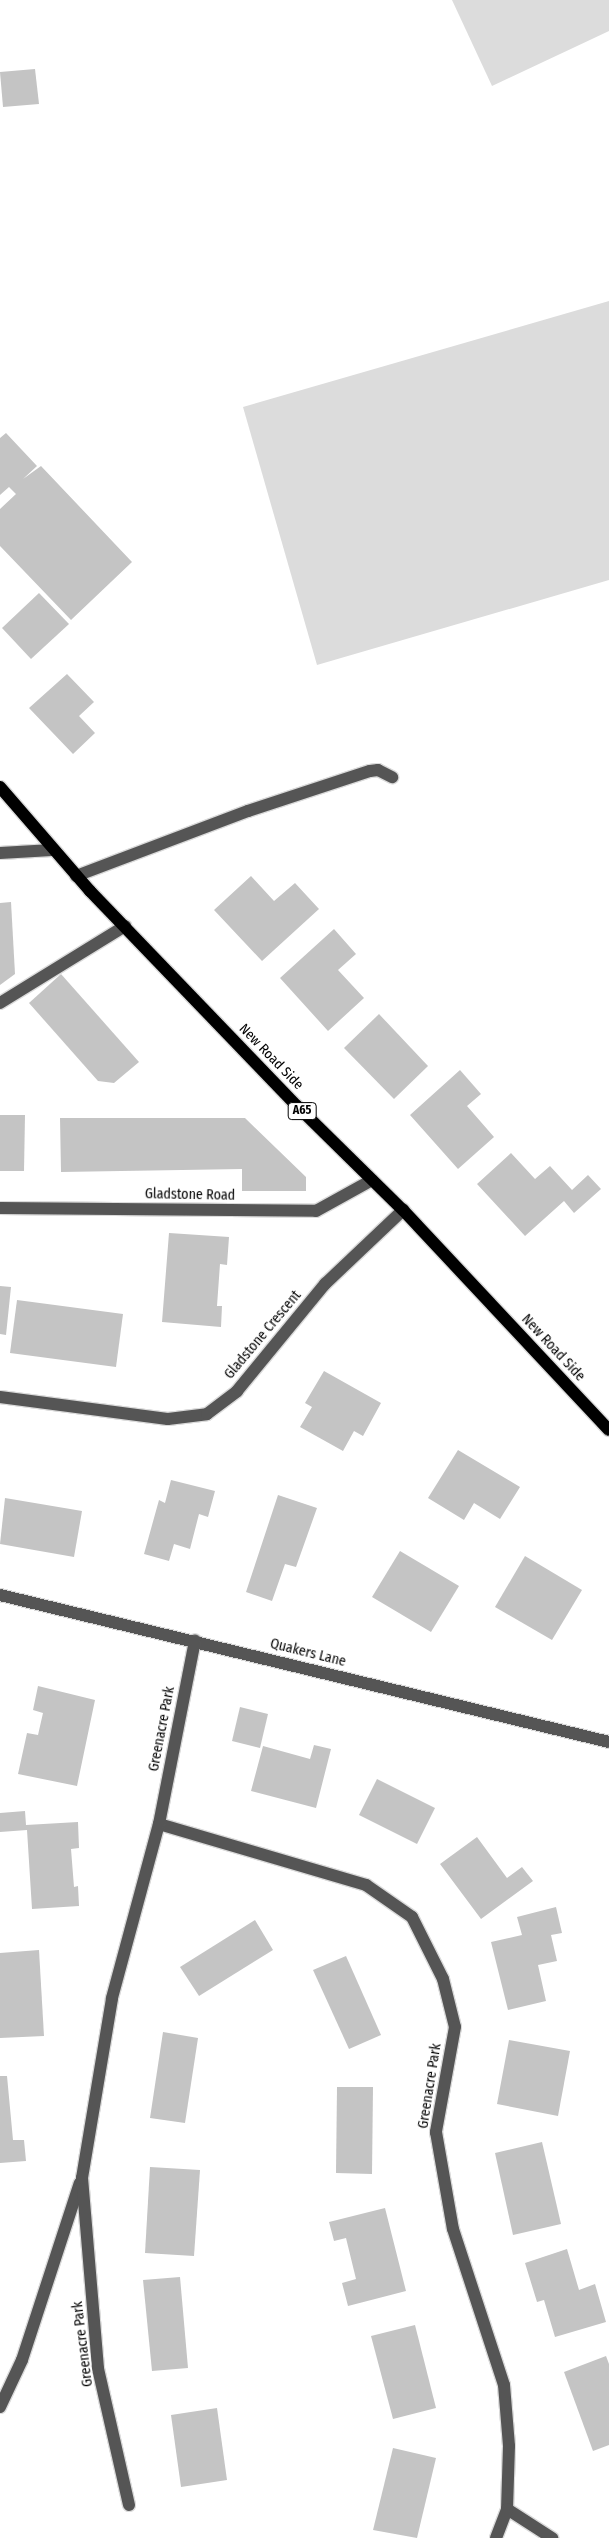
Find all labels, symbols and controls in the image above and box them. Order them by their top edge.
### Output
street label: New Road Side [235,1021,307,1093]
road number: A65 [287,1102,317,1120]
street label: Gladstone Road [145,1186,235,1204]
street label: Gladstone Crescent [221,1287,305,1383]
street label: New Road Side [518,1311,588,1385]
street label: Quakers Lane [268,1635,348,1671]
street label: Greenacre Park [146,1685,178,1773]
street label: Greenacre Park [415,2042,445,2130]
street label: Greenacre Park [69,2300,97,2388]

